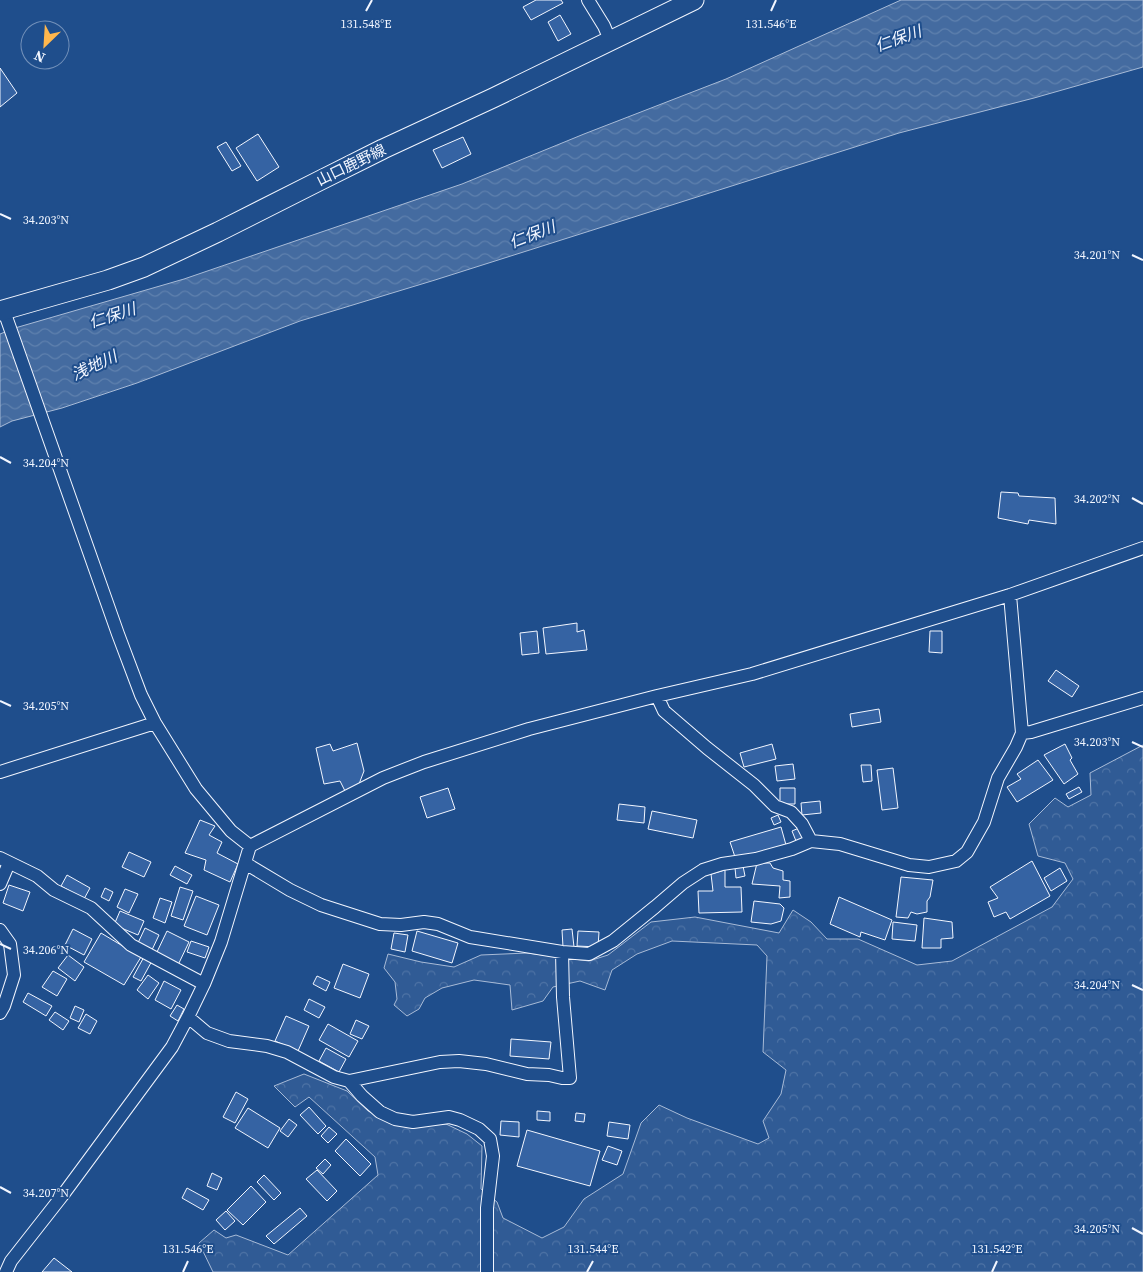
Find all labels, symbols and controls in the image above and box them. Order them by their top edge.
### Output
text: 131.548°E [341,16,391,32]
text: 131.546°E [746,16,796,32]
water label: 仁保川 [872,19,926,57]
north arrow [20,20,70,70]
text: N [31,46,48,68]
street label: 山口鹿野線 [312,139,389,190]
text: 34.203°N [23,212,69,228]
water label: 仁保川 [506,214,560,253]
text: 34.201°N [1074,247,1120,263]
water label: 仁保川 [86,297,140,333]
water label: 浅地川 [68,344,122,385]
text: 34.204°N [23,455,69,471]
text: 34.202°N [1074,491,1120,507]
text: 34.205°N [23,698,69,714]
text: 34.203°N [1074,734,1120,750]
text: 34.206°N [23,942,69,958]
text: 34.204°N [1074,977,1120,993]
text: 34.207°N [23,1185,69,1201]
text: 34.205°N [1074,1221,1120,1237]
text: 131.546°E [163,1241,213,1257]
text: 131.544°E [568,1241,618,1257]
text: 131.542°E [972,1241,1022,1257]

